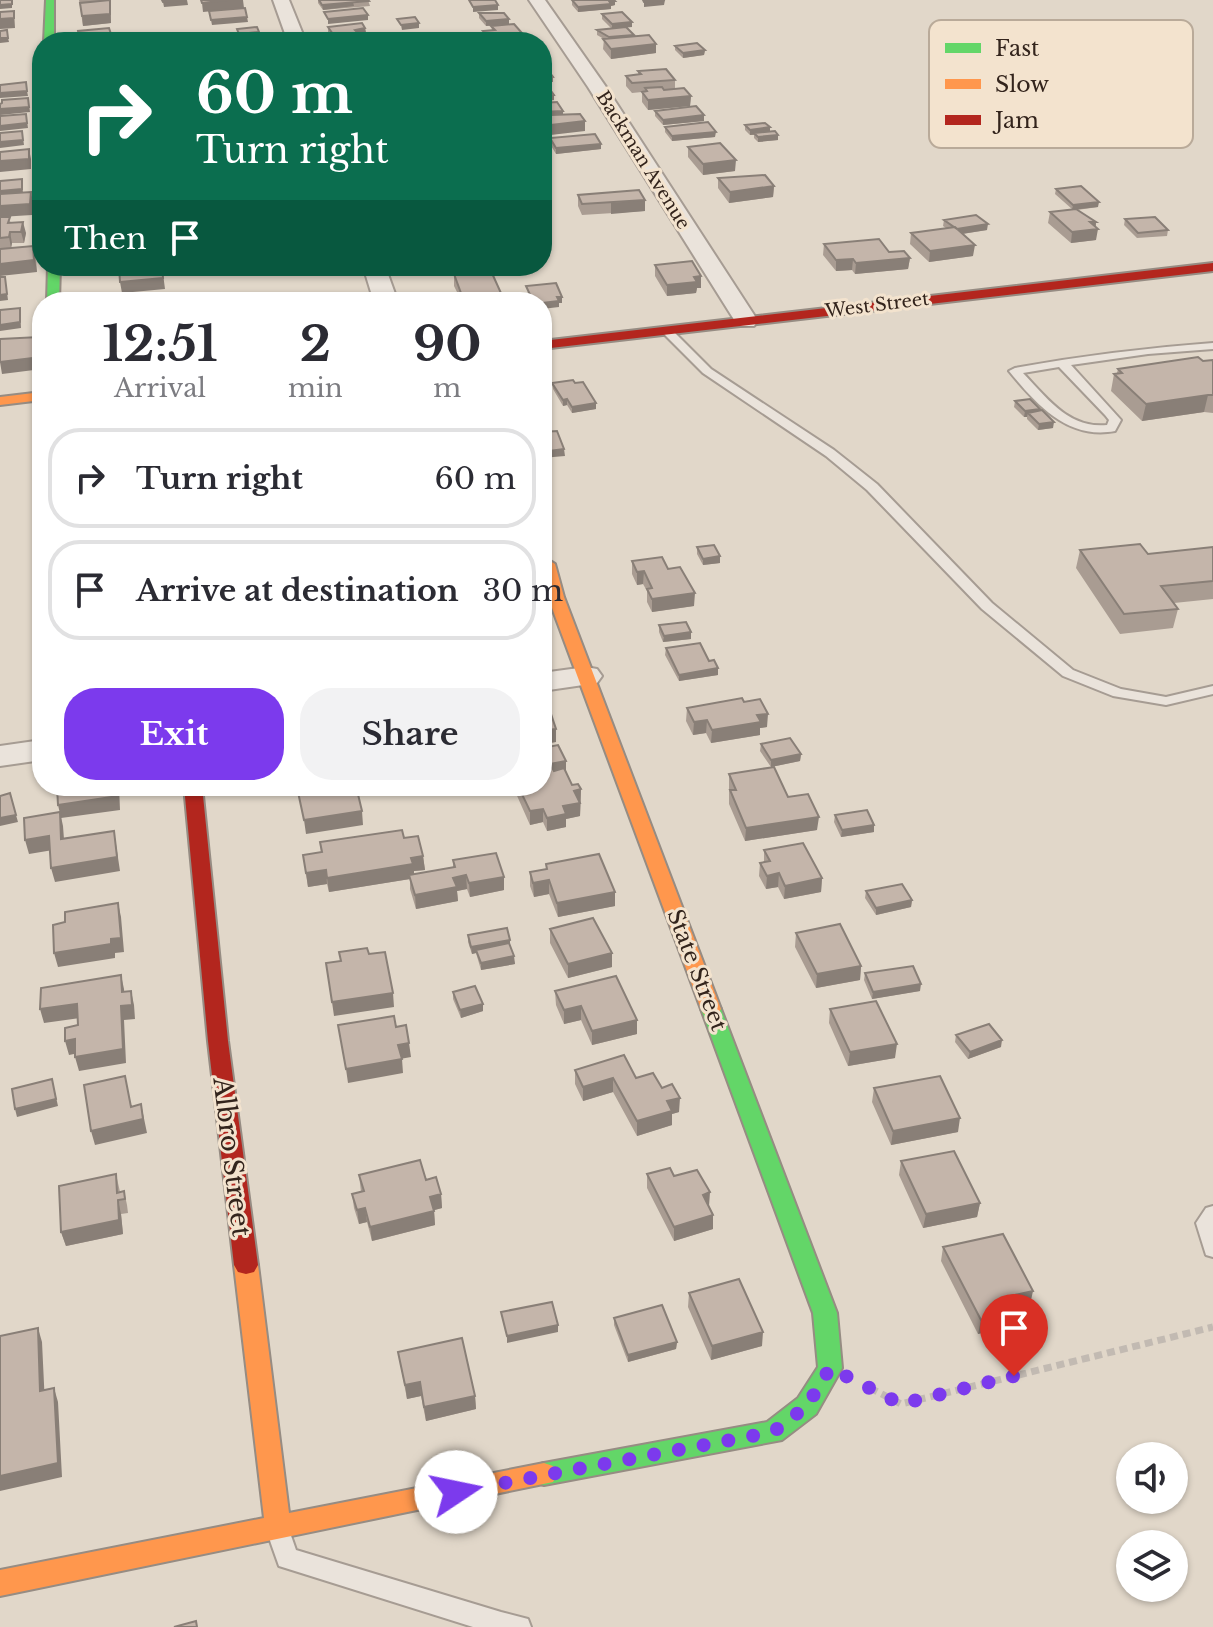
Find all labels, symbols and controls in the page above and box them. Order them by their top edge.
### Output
legend [929,20,1193,148]
text: Fast [995,35,1040,62]
text: 60 m [196,59,353,128]
icon: right [64,64,168,168]
text: Slow [995,71,1049,98]
street label: Backman Avenue [591,87,695,233]
text: Jam [992,107,1039,134]
text: Turn right [196,128,389,173]
icon: arrive [163,216,207,260]
text: Then [64,220,147,257]
street label: West Street [823,288,930,322]
text: 12:51 [102,314,218,374]
text: 2 [300,314,331,374]
text: 90 [413,314,482,374]
text: Arrival [114,372,206,404]
text: min [288,372,343,404]
text: m [433,372,461,404]
icon: right [68,456,112,500]
text: Turn right [136,460,303,497]
text: 60 m [434,460,516,497]
icon: arrive [68,568,112,612]
text: Arrive at destination [136,572,459,609]
text: 30 m [483,572,563,609]
button: Exit [64,688,284,780]
button: Share [300,688,520,780]
street label: State Street [661,905,733,1035]
street label: Albro Street [206,1074,258,1239]
pin [980,1294,1048,1376]
icon: arrive [992,1306,1036,1350]
map controls [1116,1442,1188,1602]
button: sound [1116,1442,1188,1514]
position arrow [414,1450,498,1534]
button: layers [1116,1530,1188,1602]

